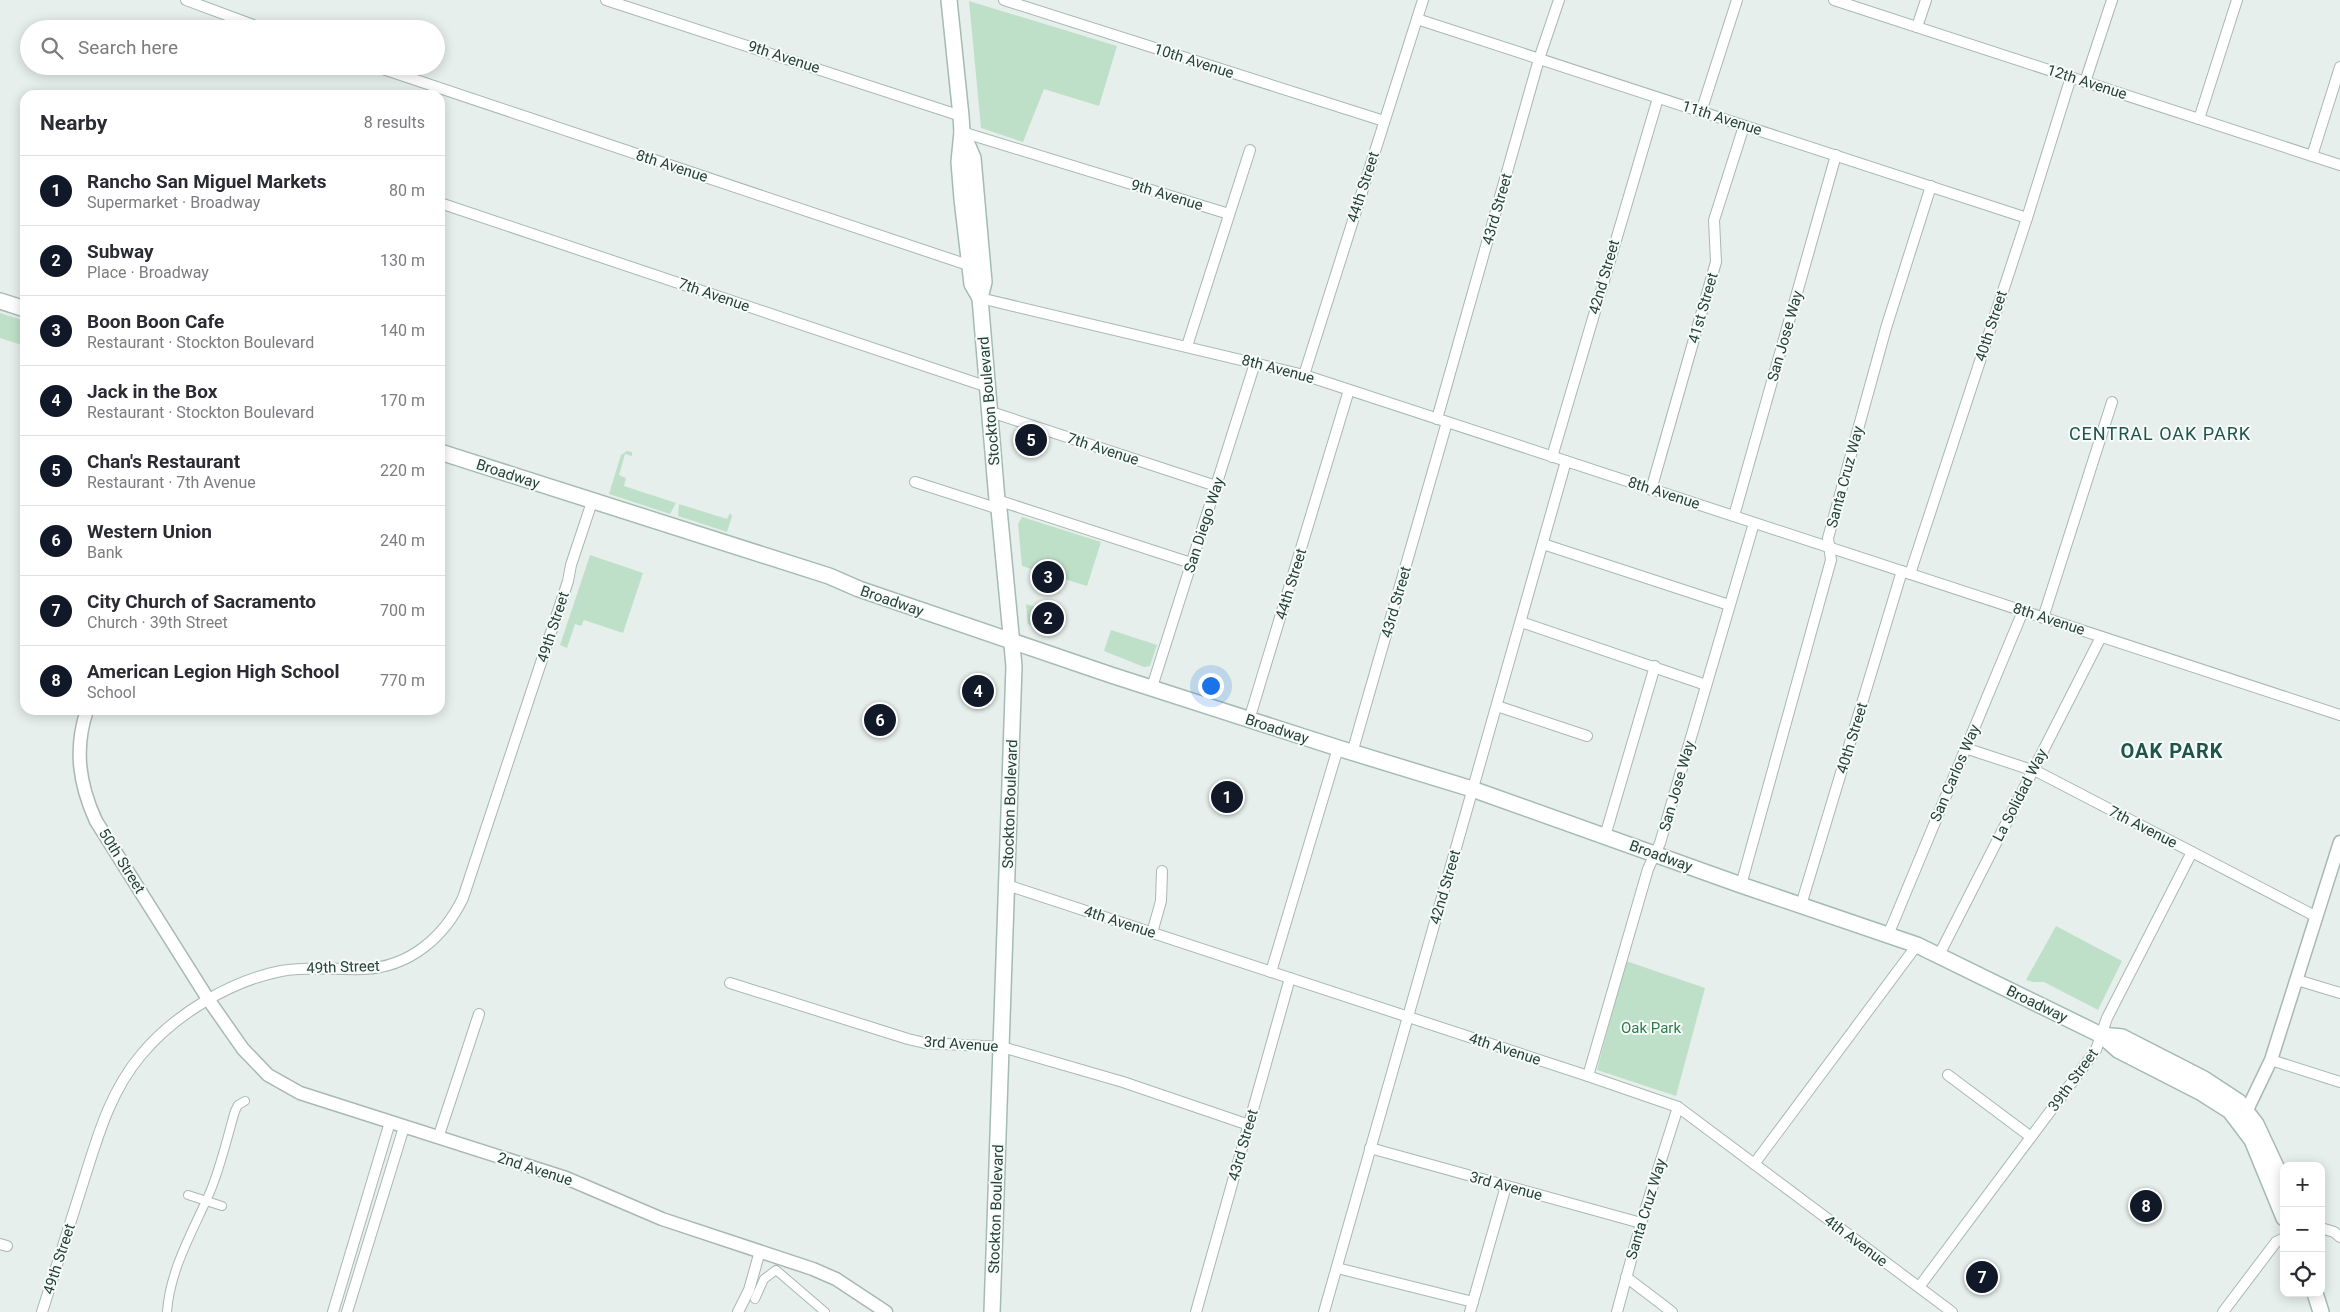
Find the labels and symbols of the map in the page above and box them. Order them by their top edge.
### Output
street label: 9th Avenue [746,37,822,77]
street label: 10th Avenue [1152,40,1236,82]
street label: 12th Avenue [2045,61,2129,103]
street label: 11th Avenue [1680,97,1764,139]
street label: 8th Avenue [634,146,710,186]
street label: 44th Street [1343,149,1383,225]
street label: 43rd Street [1478,171,1516,247]
street label: 9th Avenue [1129,176,1205,214]
street label: 42nd Street [1585,237,1623,316]
street label: 41st Street [1684,270,1722,345]
street label: 7th Avenue [676,274,752,316]
street label: 40th Street [1971,288,2011,364]
street label: San Jose Way [1763,289,1807,383]
street label: Stockton Boulevard [974,336,1004,466]
street label: 8th Avenue [1240,351,1316,387]
pin: 5 [1015,421,1047,459]
district label: CENTRAL OAK PARK [2069,423,2251,444]
street label: Santa Cruz Way [1823,424,1867,530]
street label: 7th Avenue [1065,429,1141,469]
street label: Broadway [474,455,542,493]
street label: 8th Avenue [1626,473,1702,513]
street label: San Diego Way [1180,475,1228,575]
street label: 44th Street [1272,546,1310,622]
pin: 3 [1032,558,1064,596]
street label: 43rd Street [1377,564,1415,640]
street label: Broadway [858,582,926,620]
street label: 49th Street [533,589,573,665]
pin: 2 [1032,599,1064,637]
street label: 8th Avenue [2011,599,2087,639]
pin: 4 [962,672,994,710]
your location [1198,673,1224,699]
street label: 40th Street [1833,700,1871,776]
pin: 6 [864,701,896,739]
street label: Broadway [1243,710,1311,748]
street label: San Carlos Way [1926,722,1984,824]
street label: Stockton Boulevard [999,739,1021,869]
street label: San Jose Way [1655,739,1699,833]
district label: OAK PARK [2121,739,2223,763]
street label: La Solidad Way [1989,746,2051,844]
pin: 1 [1211,778,1243,816]
street label: 7th Avenue [2106,802,2180,852]
street label: 50th Street [95,825,149,897]
street label: Broadway [1627,836,1695,876]
street label: 42nd Street [1426,847,1464,926]
street label: 4th Avenue [1082,902,1158,942]
street label: 49th Street [306,957,380,977]
street label: Broadway [2003,981,2071,1027]
park label: Oak Park [1621,1019,1681,1037]
street label: 4th Avenue [1467,1029,1543,1069]
street label: 3rd Avenue [923,1032,999,1056]
street label: 39th Street [2044,1045,2102,1115]
street label: 43rd Street [1224,1107,1262,1183]
street label: Stockton Boulevard [985,1144,1007,1274]
street label: 2nd Avenue [495,1148,575,1190]
street label: Santa Cruz Way [1622,1156,1670,1262]
street label: 3rd Avenue [1468,1168,1544,1204]
pin: 8 [2130,1187,2162,1225]
street label: 4th Avenue [1821,1211,1891,1271]
street label: 49th Street [39,1221,79,1297]
pin: 7 [1966,1258,1998,1296]

